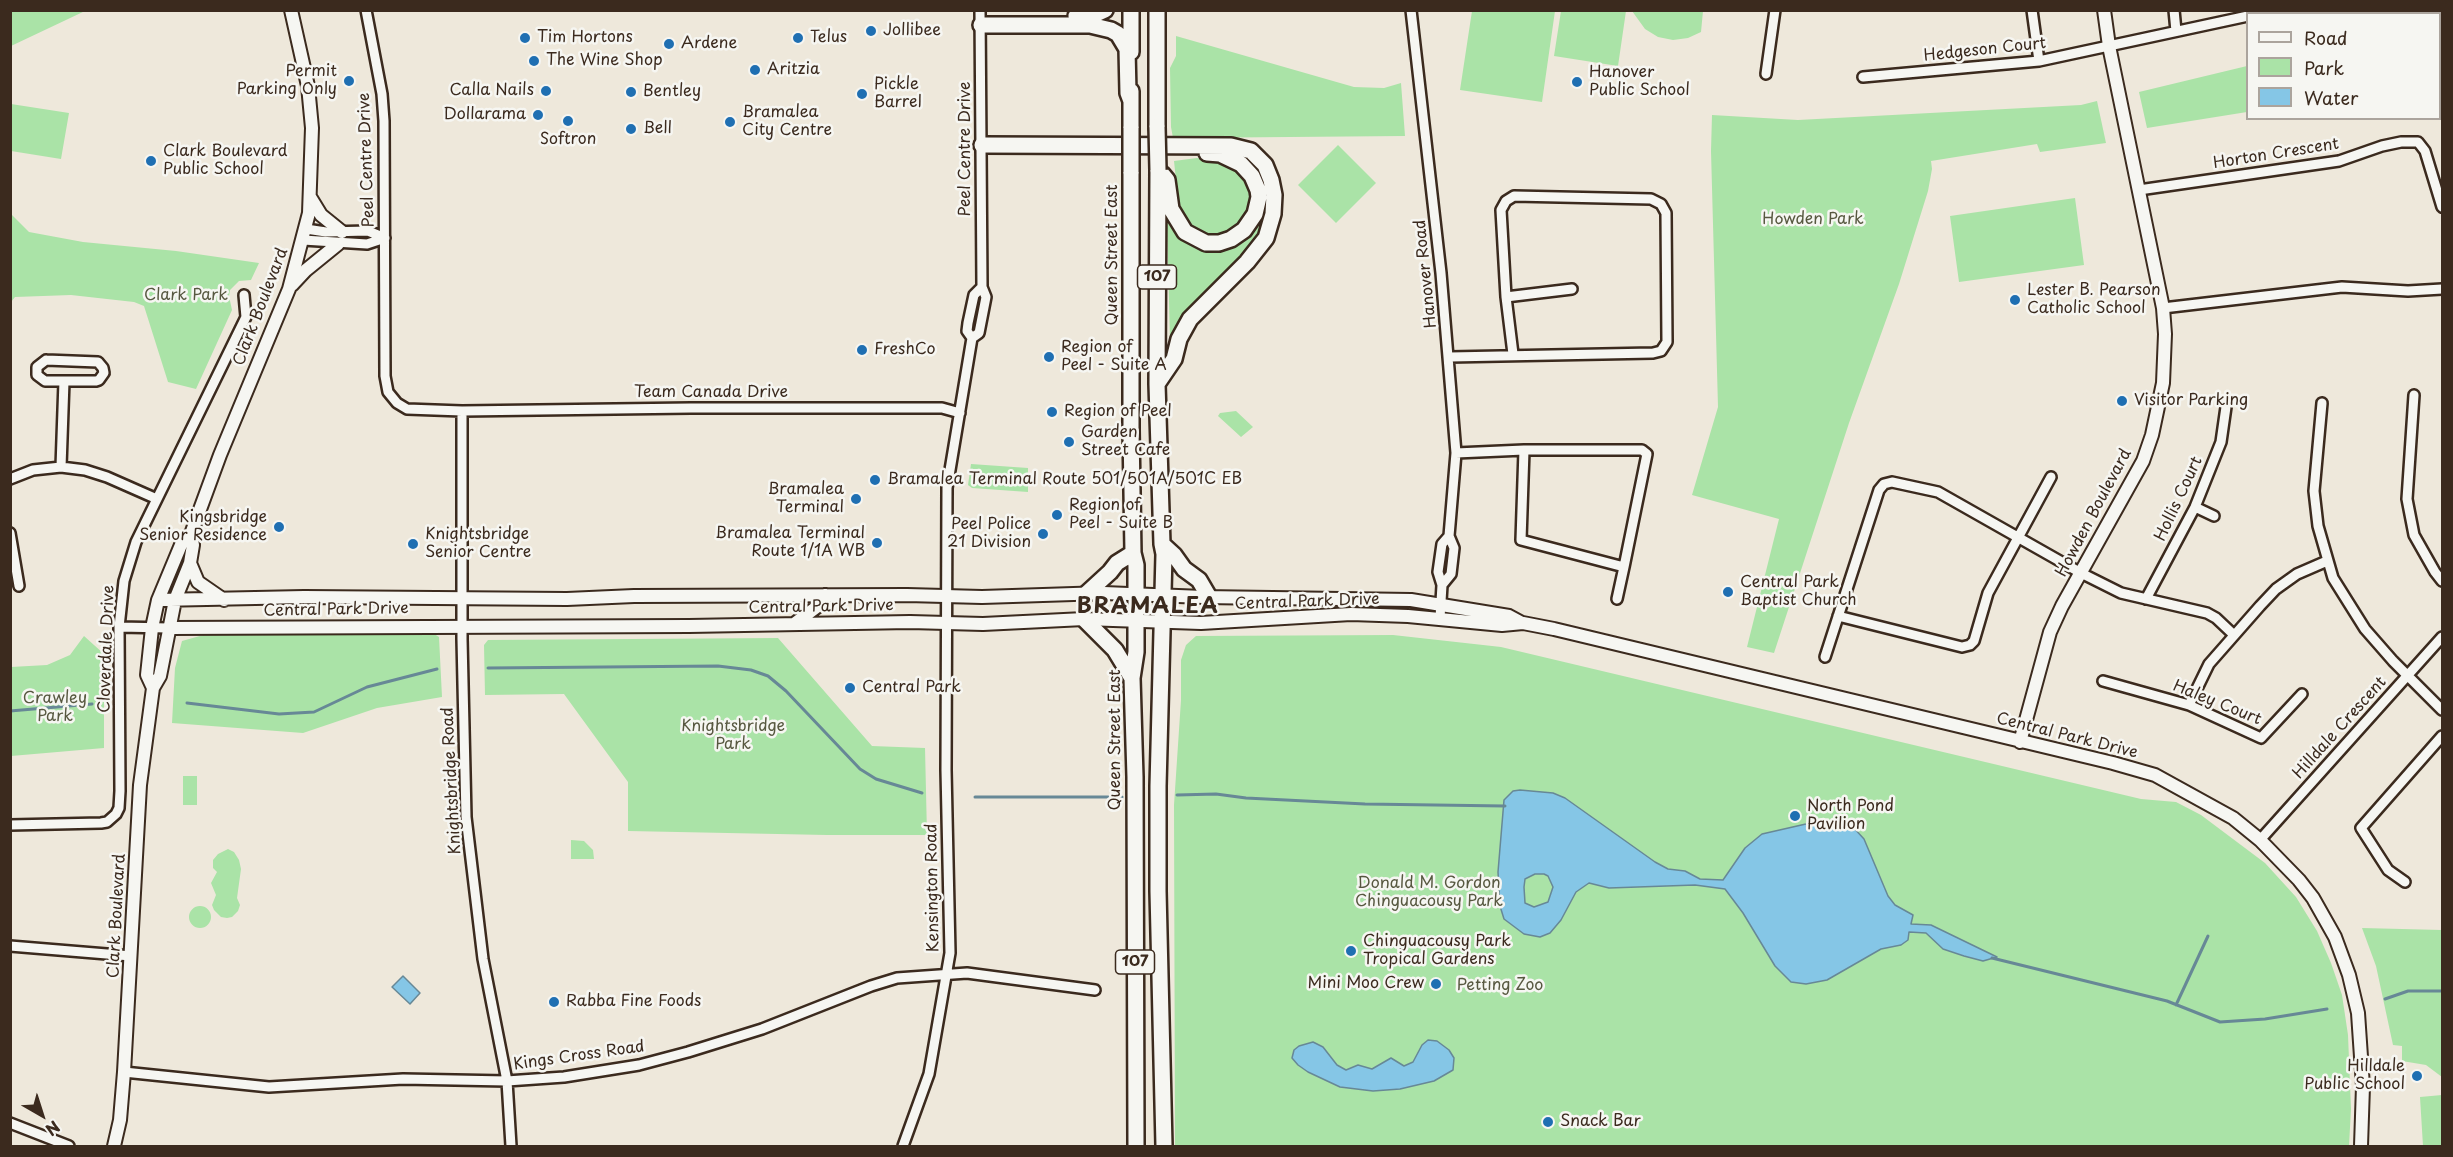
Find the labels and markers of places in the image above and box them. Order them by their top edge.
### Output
place label: Jollibee [883,21,941,41]
marker: Jollibee [864,24,878,38]
place label: Tim Hortons [537,28,633,48]
place label: Telus [810,28,847,48]
marker: Tim Hortons [518,31,532,45]
marker: Telus [791,31,805,45]
place label: Ardene [681,34,737,54]
marker: Ardene [662,37,676,51]
place label: The Wine Shop [546,51,663,71]
marker: The Wine Shop [527,54,541,68]
place label: Aritzia [767,60,820,80]
place label: Permit Parking Only [237,62,337,100]
marker: Aritzia [748,63,762,77]
place label: Hanover Public School [1589,63,1690,101]
marker: Permit Parking Only [342,74,356,88]
place label: Pickle Barrel [874,75,922,113]
marker: Hanover Public School [1570,75,1584,89]
place label: Calla Nails [449,81,534,101]
place label: Bentley [643,82,701,102]
marker: Calla Nails [539,84,553,98]
marker: Bentley [624,85,638,99]
marker: Pickle Barrel [855,87,869,101]
place label: Bramalea City Centre [742,103,832,141]
place label: Dollarama [443,105,526,125]
marker: Dollarama [531,108,545,122]
marker: Softron [561,114,575,128]
marker: Bramalea City Centre [723,115,737,129]
place label: Bell [643,119,672,139]
marker: Bell [624,122,638,136]
place label: Softron [540,130,596,150]
place label: Clark Boulevard Public School [163,142,287,180]
marker: Clark Boulevard Public School [144,154,158,168]
place label: Lester B. Pearson Catholic School [2027,281,2161,319]
marker: Lester B. Pearson Catholic School [2008,293,2022,307]
place label: Region of Peel - Suite A [1061,338,1167,376]
place label: FreshCo [874,340,936,360]
marker: FreshCo [855,343,869,357]
marker: Region of Peel - Suite A [1042,350,1056,364]
place label: Visitor Parking [2134,391,2248,411]
marker: Visitor Parking [2115,394,2129,408]
place label: Region of Peel [1064,402,1172,422]
marker: Region of Peel [1045,405,1059,419]
place label: Garden Street Cafe [1081,423,1170,461]
marker: Garden Street Cafe [1062,435,1076,449]
place label: Bramalea Terminal Route 501/501A/501C EB [887,470,1242,490]
marker: Bramalea Terminal Route 501/501A/501C EB [868,473,882,487]
place label: Bramalea Terminal [768,480,844,518]
marker: Bramalea Terminal [849,492,863,506]
place label: Region of Peel - Suite B [1069,496,1173,534]
place label: Kingsbridge Senior Residence [139,508,267,546]
marker: Region of Peel - Suite B [1050,508,1064,522]
place label: Peel Police 21 Division [947,515,1031,553]
marker: Kingsbridge Senior Residence [272,520,286,534]
place label: Bramalea Terminal Route 1/1A WB [715,524,865,562]
place label: Knightsbridge Senior Centre [425,525,531,563]
marker: Peel Police 21 Division [1036,527,1050,541]
marker: Bramalea Terminal Route 1/1A WB [870,536,884,550]
marker: Knightsbridge Senior Centre [406,537,420,551]
place label: Central Park Baptist Church [1740,573,1857,611]
marker: Central Park Baptist Church [1721,585,1735,599]
place label: Central Park [862,678,961,698]
marker: Central Park [843,681,857,695]
place label: North Pond Pavilion [1807,797,1894,835]
marker: North Pond Pavilion [1788,809,1802,823]
place label: Chinguacousy Park Tropical Gardens [1363,932,1511,970]
marker: Chinguacousy Park Tropical Gardens [1344,944,1358,958]
place label: Mini Moo Crew [1307,974,1424,994]
marker: Mini Moo Crew [1429,977,1443,991]
place label: Rabba Fine Foods [566,992,701,1012]
marker: Rabba Fine Foods [547,995,561,1009]
place label: Hilldale Public School [2304,1057,2405,1095]
marker: Hilldale Public School [2410,1069,2424,1083]
place label: Snack Bar [1560,1112,1641,1132]
marker: Snack Bar [1541,1115,1555,1129]

